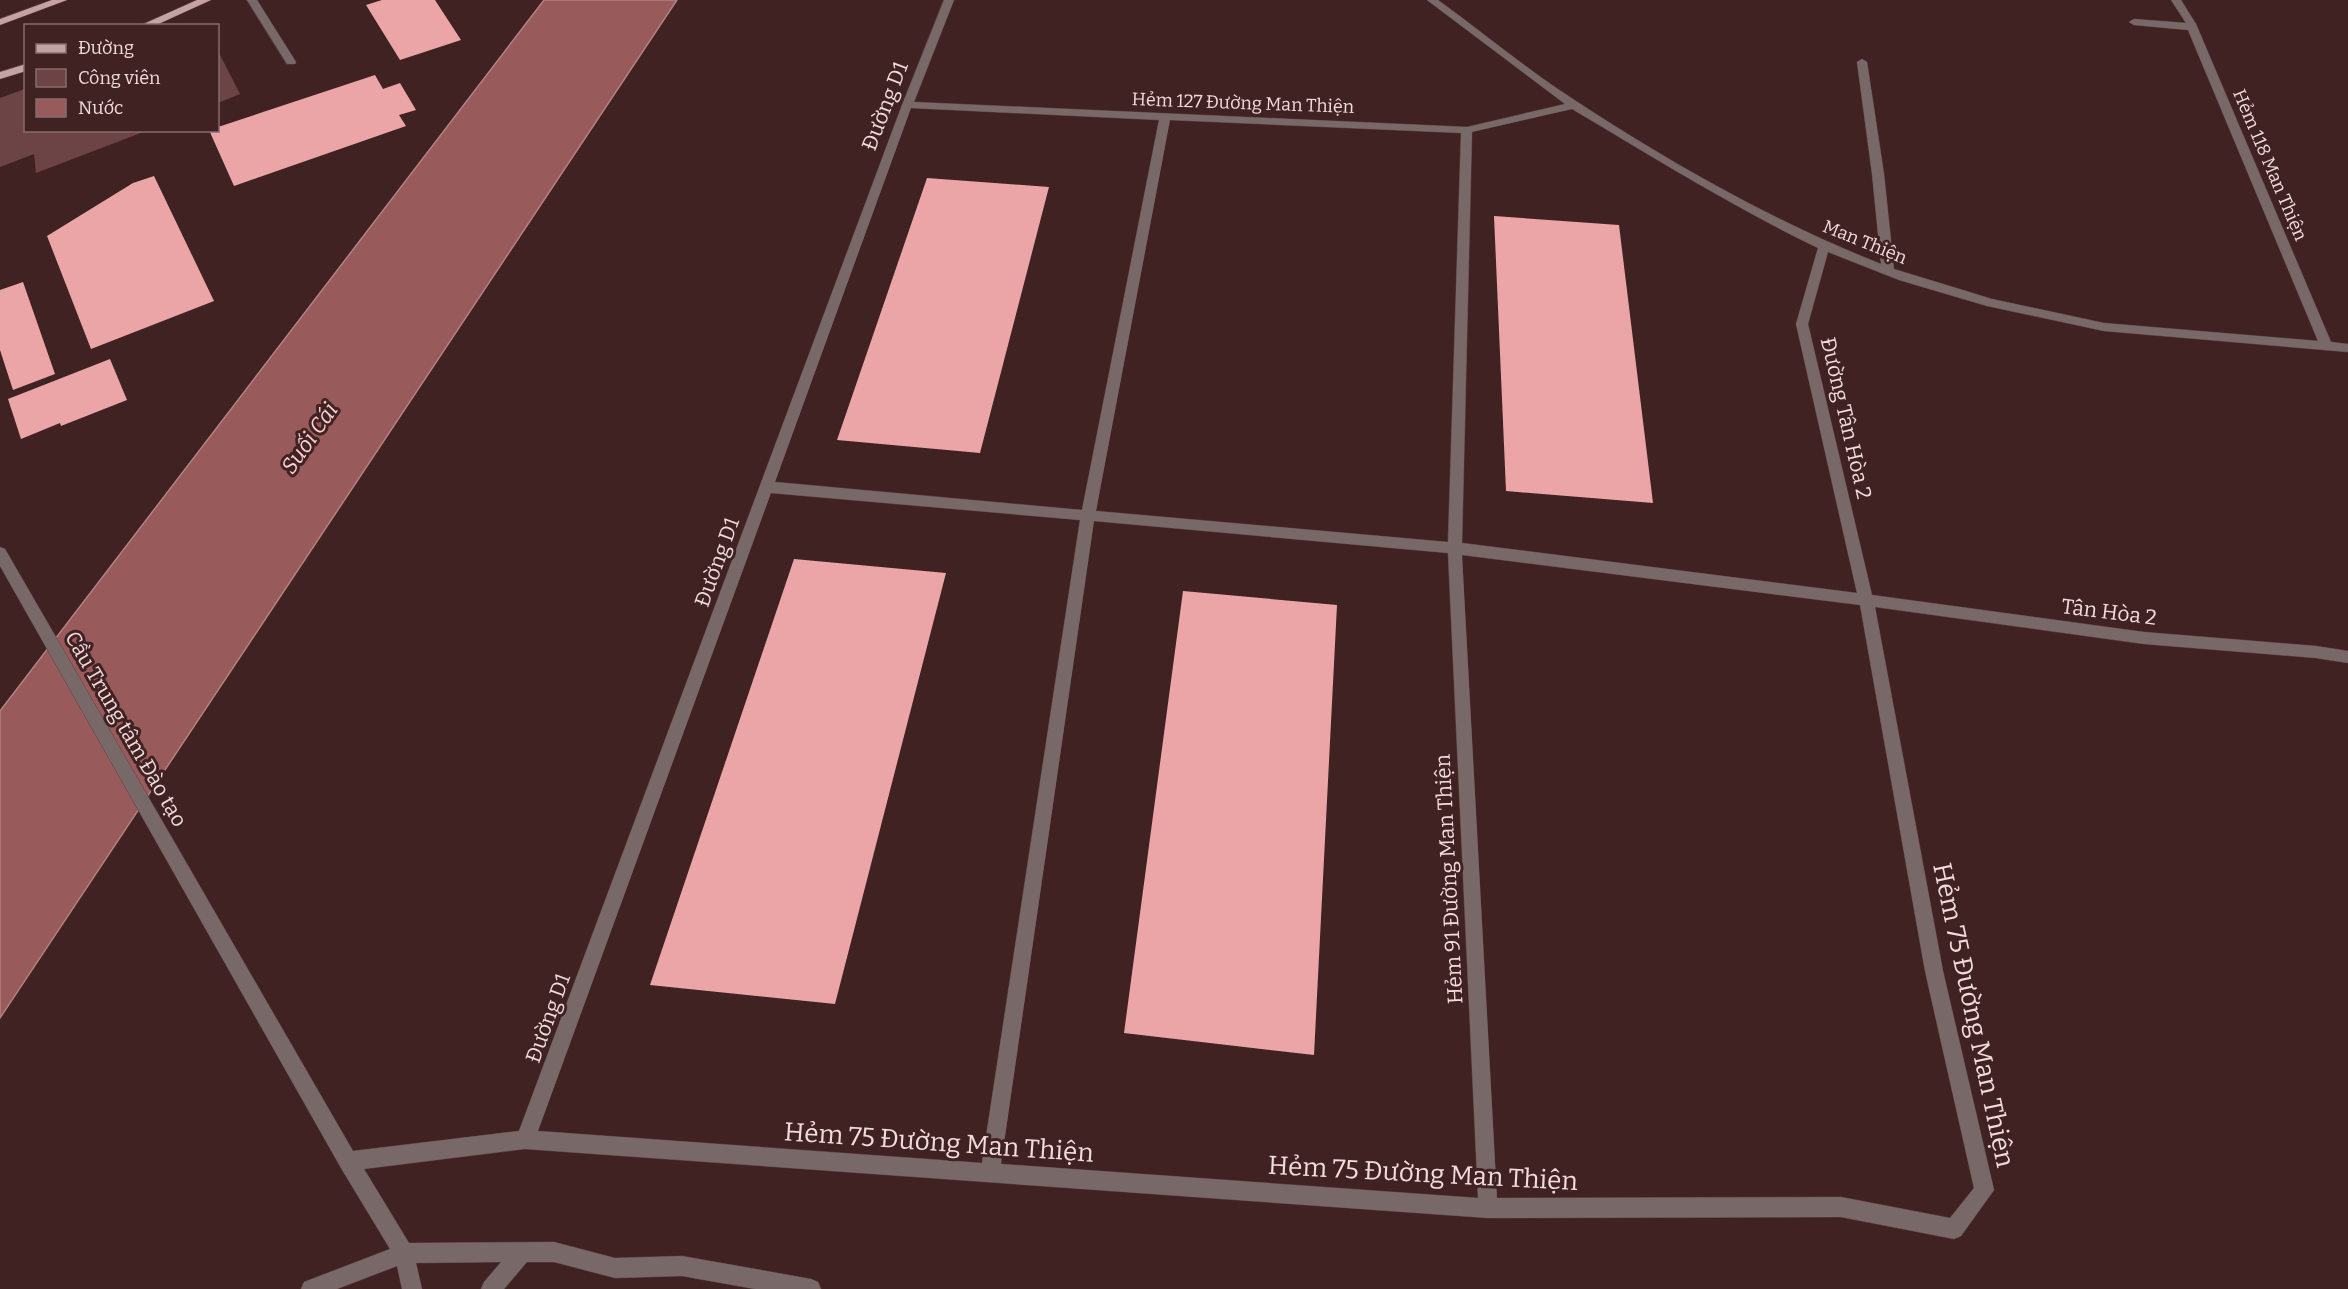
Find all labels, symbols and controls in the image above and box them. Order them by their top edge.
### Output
legend [24,24,219,132]
text: Đường [78,37,134,59]
street label: Đường D1 [856,57,914,154]
text: Công viên [78,67,161,89]
street label: Hẻm 118 Man Thiện [2228,86,2312,245]
street label: Hẻm 127 Đường Man Thiện [1131,88,1355,118]
text: Nước [78,97,123,119]
street label: Man Thiện [1820,215,1911,269]
street label: Đường Tân Hòa 2 [1815,335,1877,501]
water label: Suối Cái [275,398,344,479]
street label: Đường D1 [689,513,745,610]
street label: Tân Hòa 2 [2060,593,2158,631]
street label: Cầu Trung tâm Đào tạo [59,627,193,831]
street label: Hẻm 91 Đường Man Thiện [1429,753,1469,1005]
street label: Hẻm 75 Đường Man Thiện [1926,860,2021,1171]
street label: Đường D1 [520,969,576,1066]
street label: Hẻm 75 Đường Man Thiện [783,1116,1095,1169]
street label: Hẻm 75 Đường Man Thiện [1267,1150,1579,1197]

